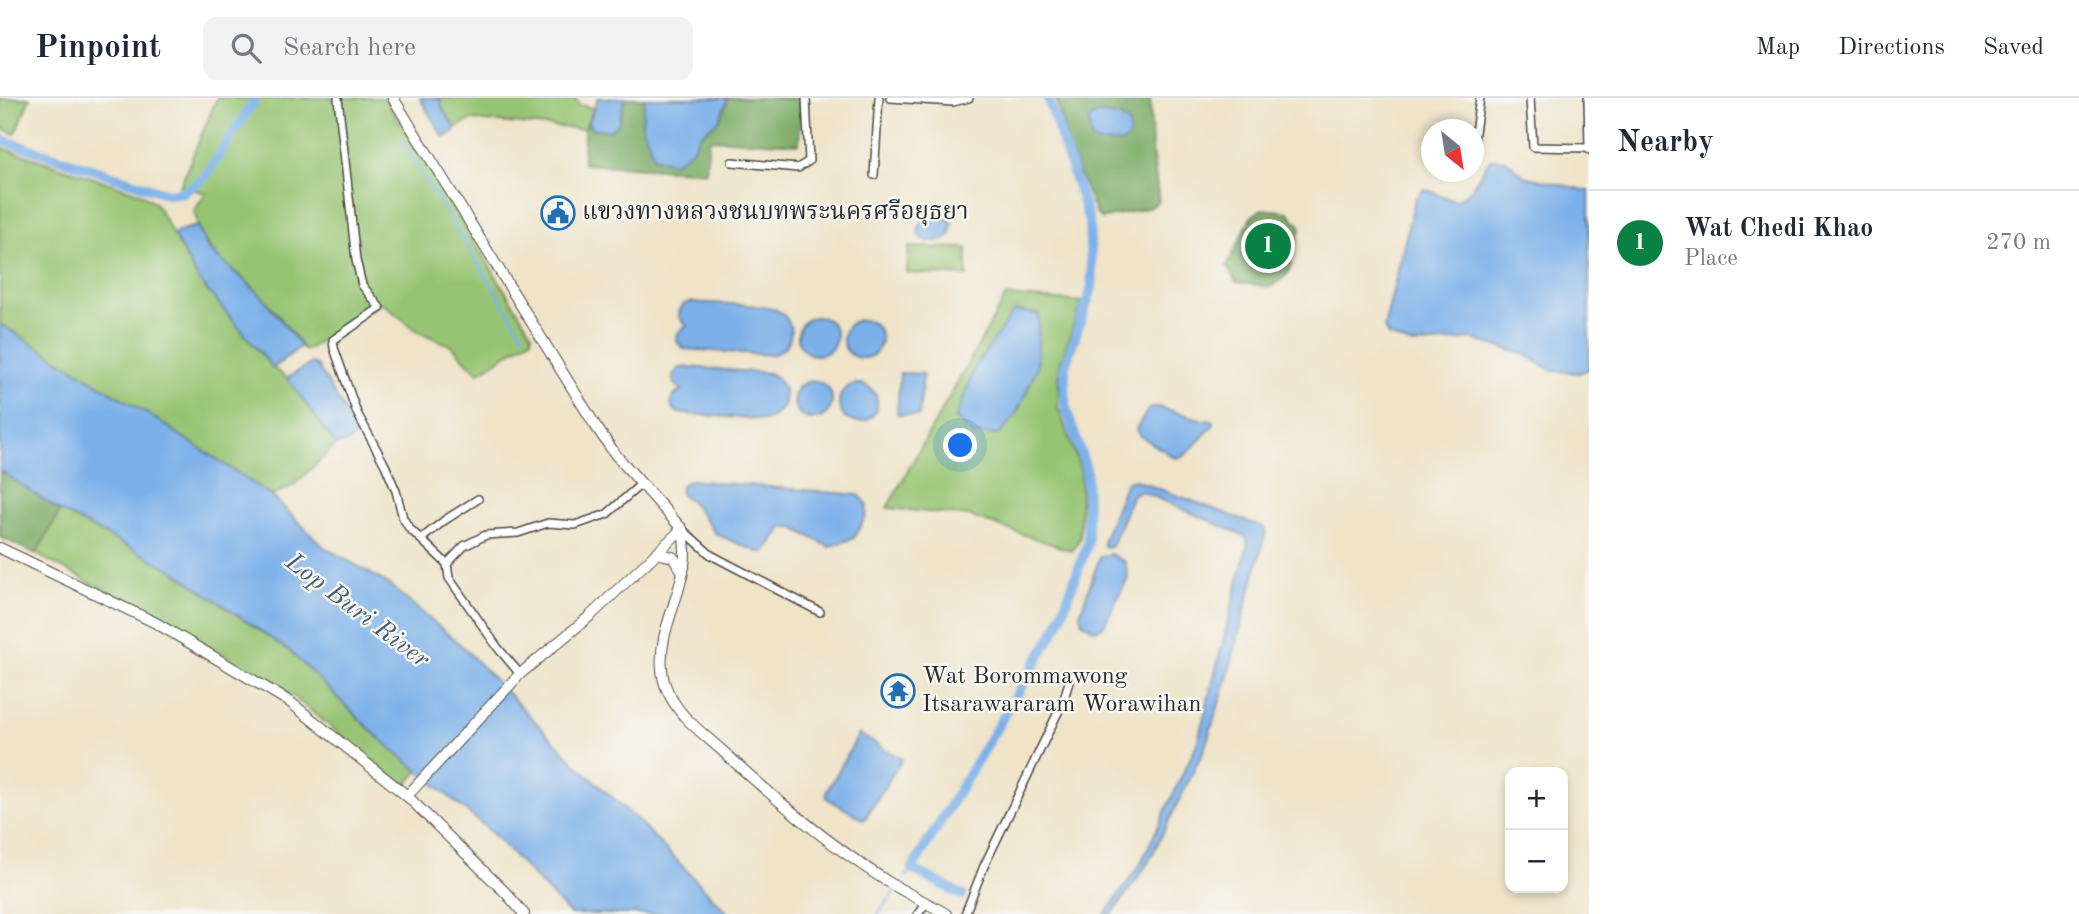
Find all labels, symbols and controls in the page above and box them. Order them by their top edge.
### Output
search box [203,17,693,80]
icon: search [227,29,265,67]
text: Pinpoint [35,32,161,65]
text: Search here [283,35,416,61]
text: Map [1756,36,1800,60]
text: Directions [1838,36,1945,60]
text: Saved [1983,36,2044,60]
north arrow [1421,119,1484,182]
text: Nearby [1617,128,1714,158]
public building icon: แขวงทางหลวงชนบทพระนครศรีอยุธยา [539,194,577,232]
place label: แขวงทางหลวงชนบทพระนครศรีอยุธยา [582,198,969,226]
text: Wat Chedi Khao [1684,216,1873,242]
pin: 1 [1245,220,1291,272]
text: 1 [1633,231,1647,254]
text: 270 m [1986,231,2051,254]
text: Place [1684,247,1738,270]
your location [943,428,977,462]
water label: Lop Buri River [280,548,434,674]
place label: Wat Borommawong Itsarawararam Worawihan [922,665,1201,717]
temple icon: Wat Borommawong Itsarawararam Worawihan [879,672,917,710]
map controls [1505,767,1568,893]
button: + [1505,767,1568,830]
button: − [1505,830,1568,893]

